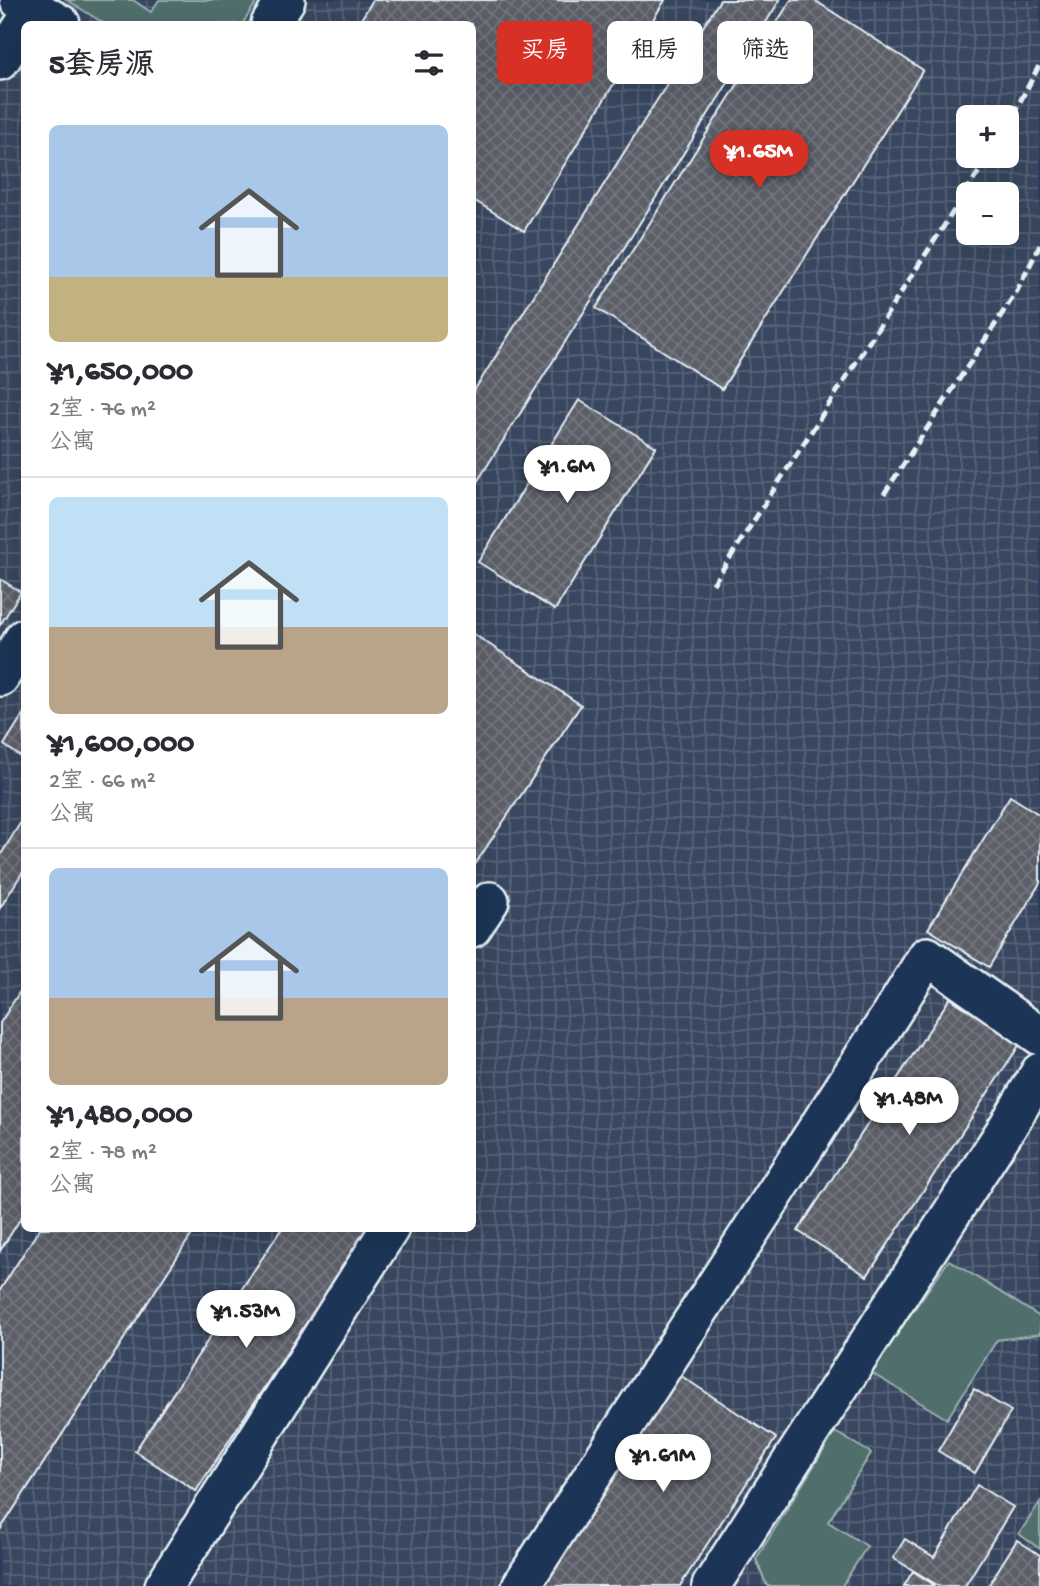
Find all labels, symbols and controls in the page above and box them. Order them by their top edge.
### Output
chip: 买房 [497,21,593,84]
chip: 租房 [607,21,703,84]
chip: 筛选 [717,21,813,84]
icon: filters [410,44,448,82]
text: 5套房源 [49,50,155,85]
map controls [956,105,1019,245]
button: + [956,105,1019,168]
pin: ¥1.65M [702,130,816,190]
text: ¥1.65M [726,139,792,166]
icon: home [186,170,312,296]
button: − [956,182,1019,245]
text: ¥1,650,000 [49,356,193,391]
text: 2室 · 76 m² [49,397,156,424]
text: 公寓 [49,430,95,457]
pin: ¥1.6M [518,446,616,505]
text: ¥1.6M [540,454,594,481]
icon: home [186,542,312,668]
text: ¥1,600,000 [49,728,194,763]
text: 2室 · 66 m² [49,769,156,796]
text: 公寓 [49,802,95,829]
icon: home [186,913,312,1039]
pin: ¥1.48M [852,1078,966,1137]
text: ¥1.48M [876,1086,942,1113]
text: ¥1,480,000 [49,1099,193,1134]
text: 2室 · 78 m² [49,1140,157,1167]
text: 公寓 [49,1173,95,1200]
pin: ¥1.53M [189,1290,303,1350]
text: ¥1.53M [212,1299,280,1326]
pin: ¥1.61M [606,1434,720,1494]
text: ¥1.61M [631,1443,695,1470]

